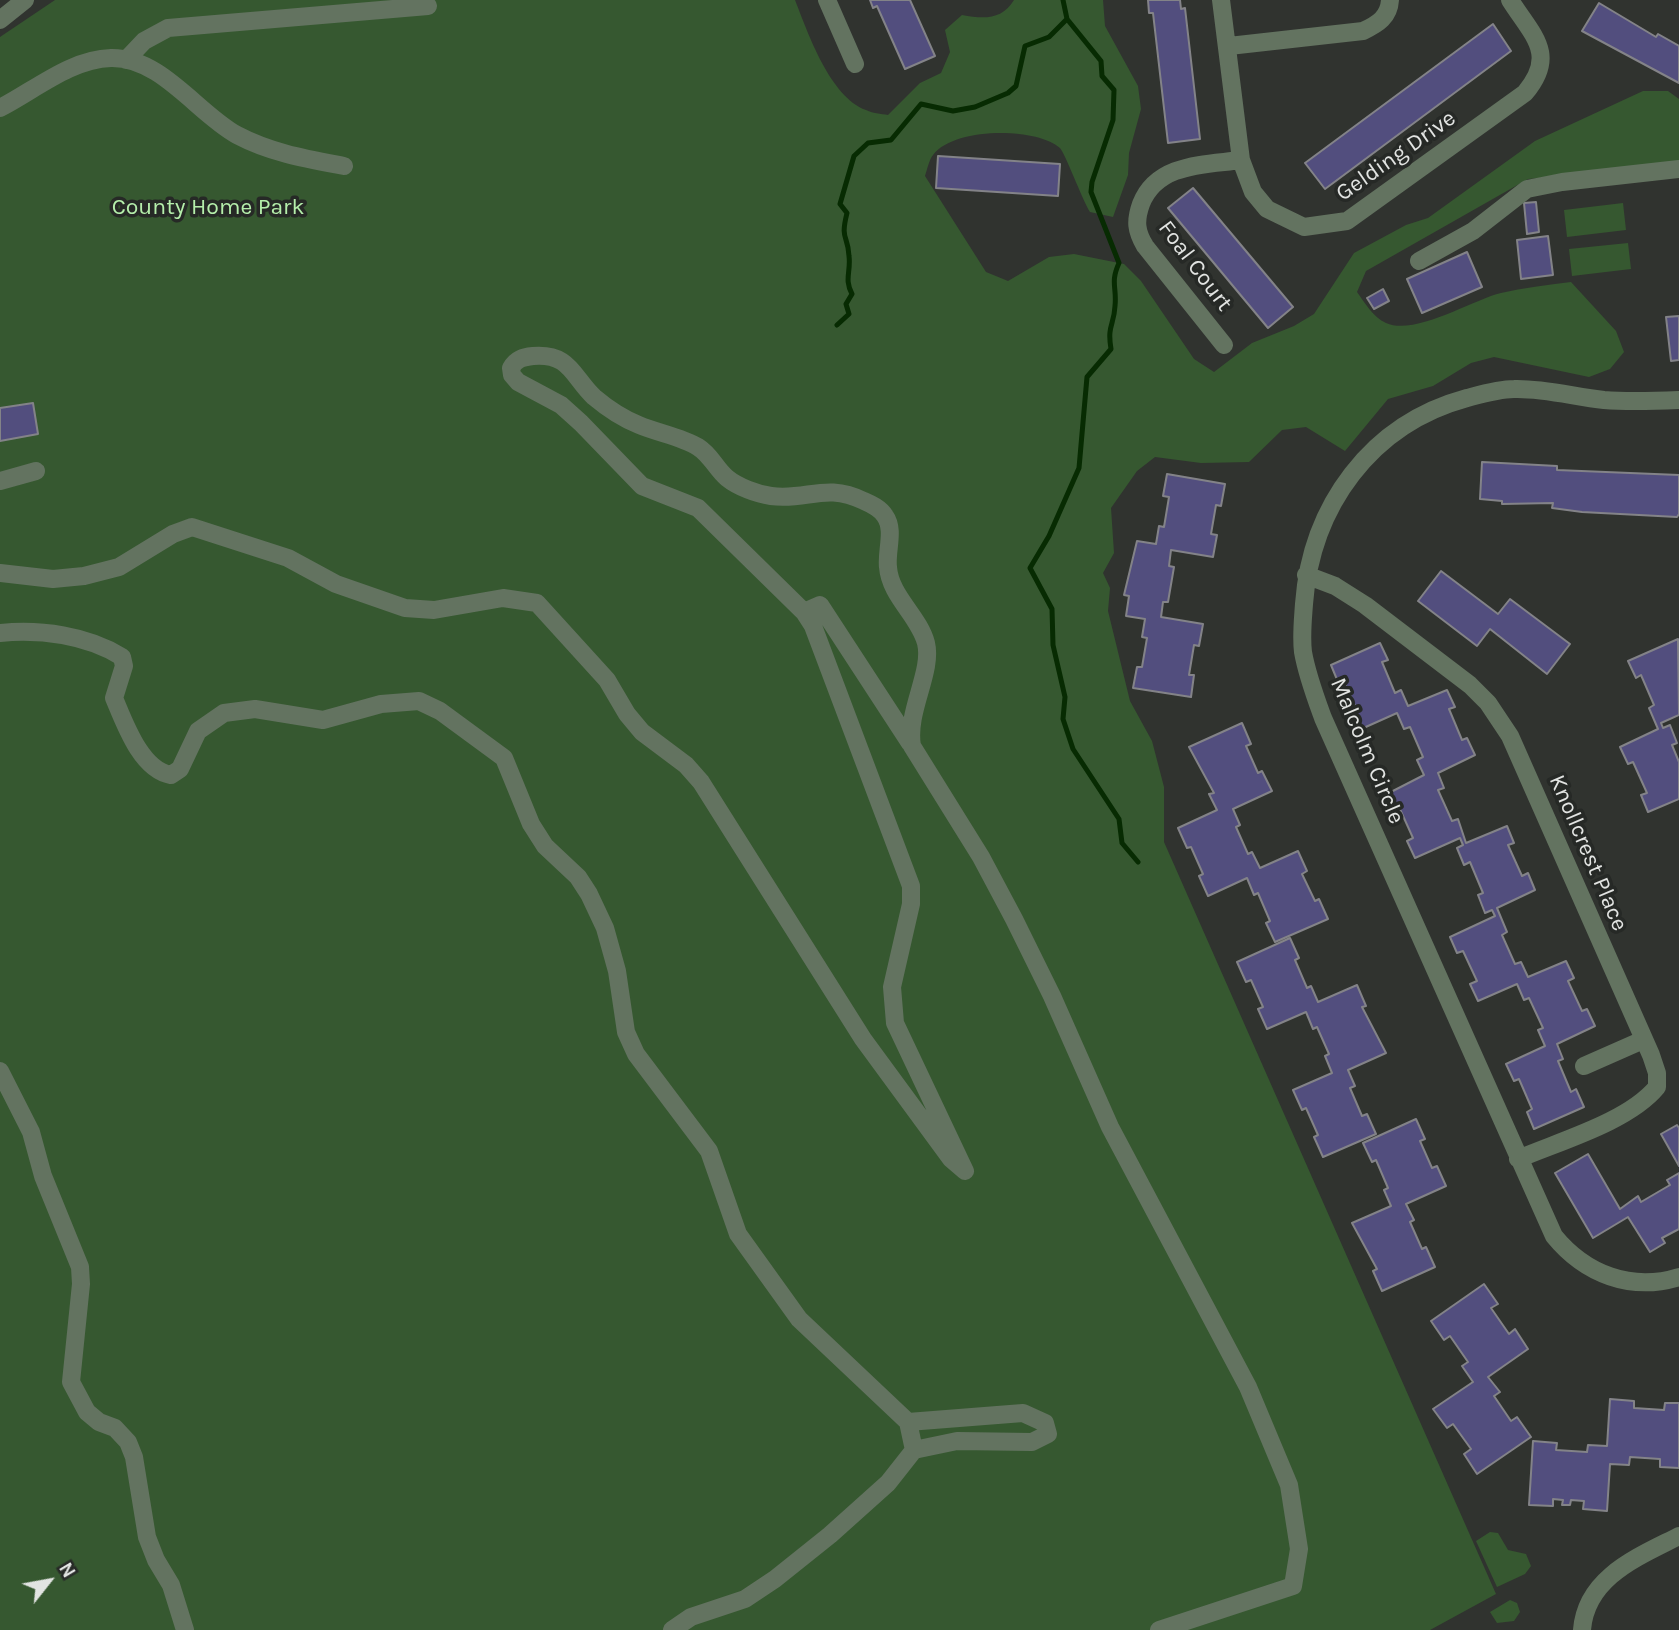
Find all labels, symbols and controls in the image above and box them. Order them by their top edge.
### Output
street label: Gelding Drive [1331,105,1461,207]
park label: County Home Park [112,193,304,221]
street label: Foal Court [1152,215,1238,317]
street label: Malcolm Circle [1324,674,1410,828]
street label: Knollcrest Place [1543,771,1633,935]
north arrow [14,1546,84,1616]
text: N [54,1559,80,1582]

